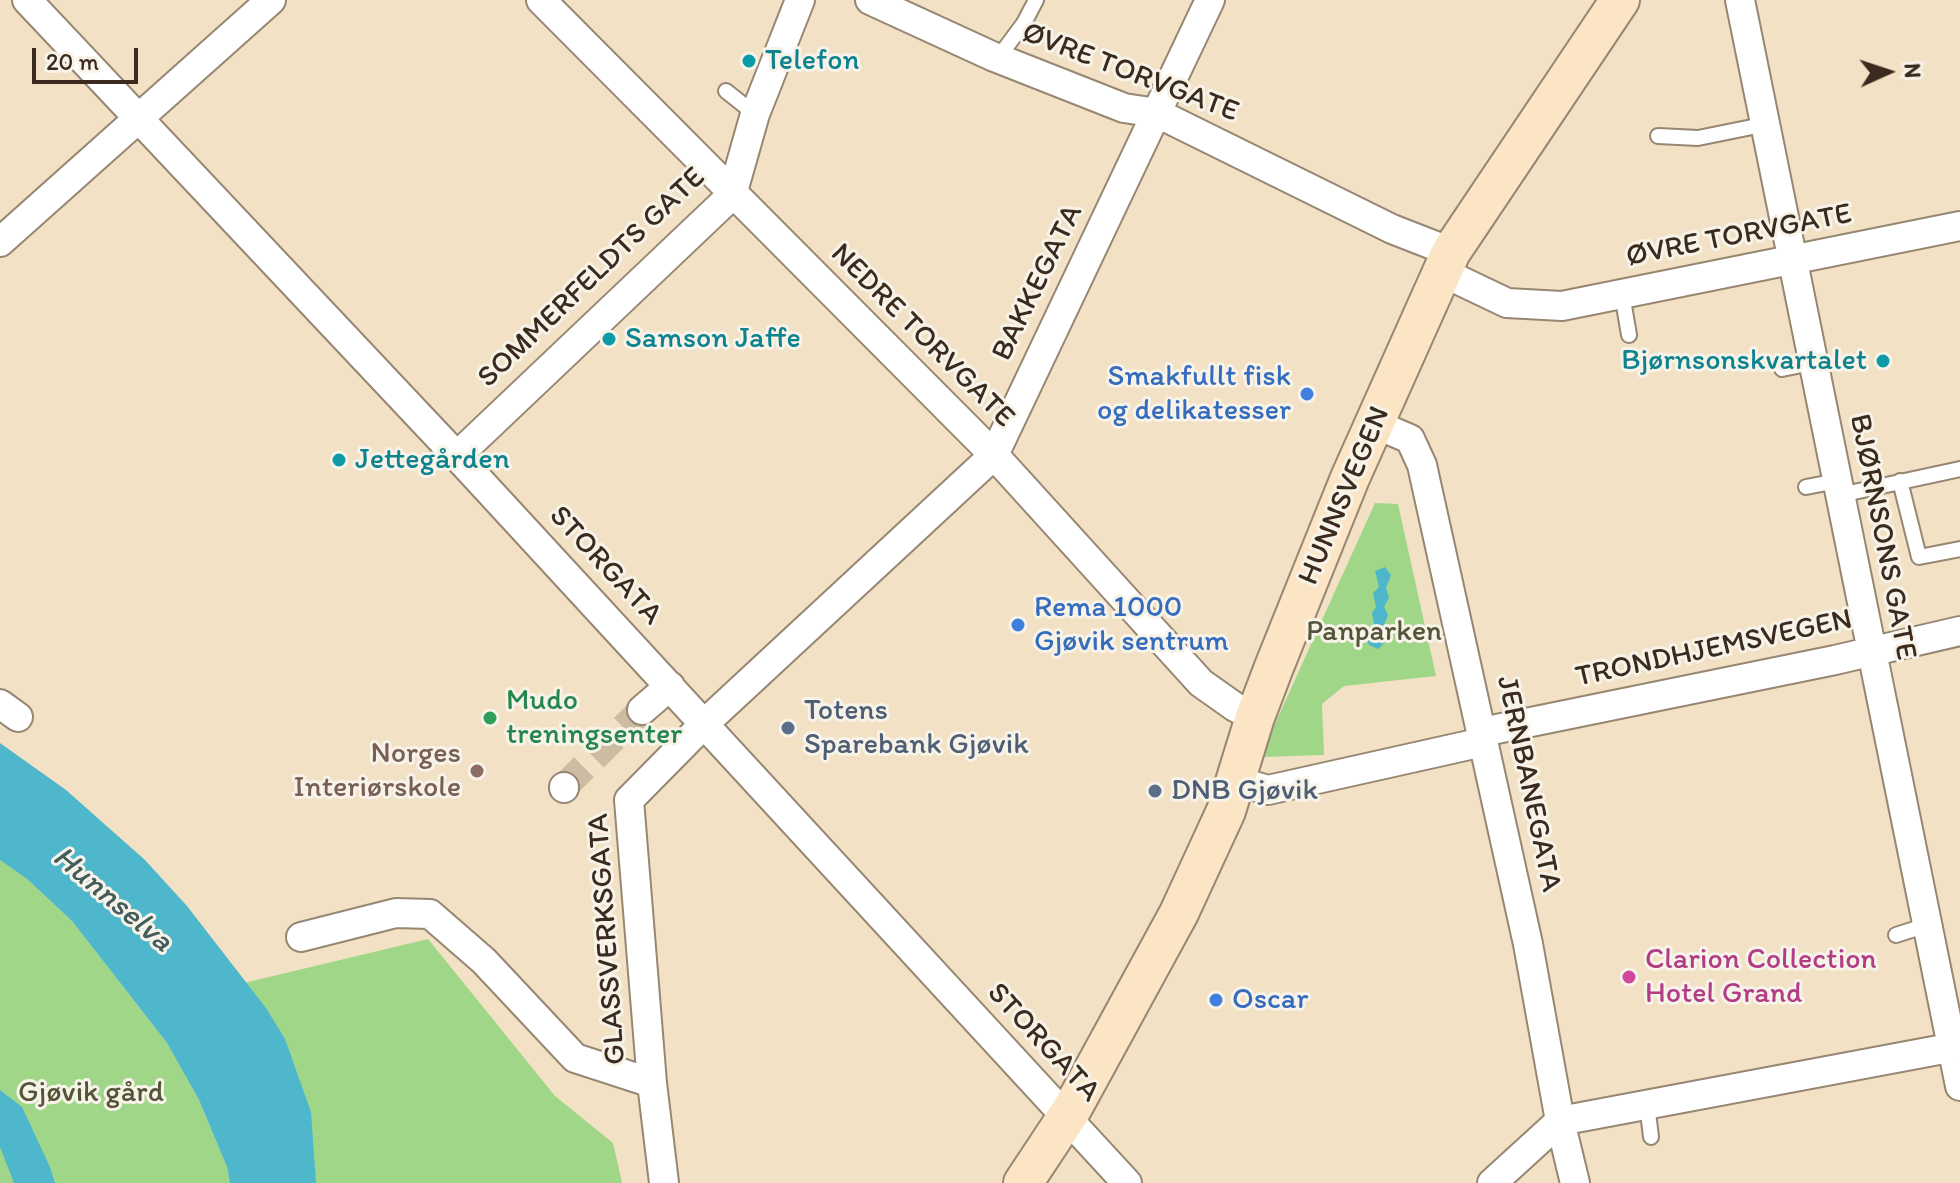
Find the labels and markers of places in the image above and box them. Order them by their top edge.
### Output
place label: Telefon [765,43,859,79]
marker: Telefon [740,52,758,70]
place label: Samson Jaffe [625,321,801,357]
marker: Samson Jaffe [600,330,618,348]
place label: Bjørnsonskvartalet [1621,343,1867,379]
marker: Bjørnsonskvartalet [1874,352,1892,370]
place label: Smakfullt fisk og delikatesser [1097,359,1291,430]
marker: Smakfullt fisk og delikatesser [1298,385,1316,403]
place label: Jettegården [355,442,510,478]
marker: Jettegården [330,451,348,469]
place label: Rema 1000 Gjøvik sentrum [1034,590,1229,660]
marker: Rema 1000 Gjøvik sentrum [1009,616,1027,634]
place label: Mudo treningsenter [506,683,682,754]
place label: Totens Sparebank Gjøvik [804,693,1029,764]
marker: Mudo treningsenter [481,709,499,727]
marker: Totens Sparebank Gjøvik [779,719,797,737]
place label: Norges Interiørskole [294,736,461,806]
marker: Norges Interiørskole [468,762,486,780]
place label: DNB Gjøvik [1171,773,1318,809]
marker: DNB Gjøvik [1146,782,1164,800]
place label: Clarion Collection Hotel Grand [1645,942,1877,1012]
marker: Clarion Collection Hotel Grand [1620,968,1638,986]
place label: Oscar [1232,982,1308,1018]
marker: Oscar [1207,991,1225,1009]

